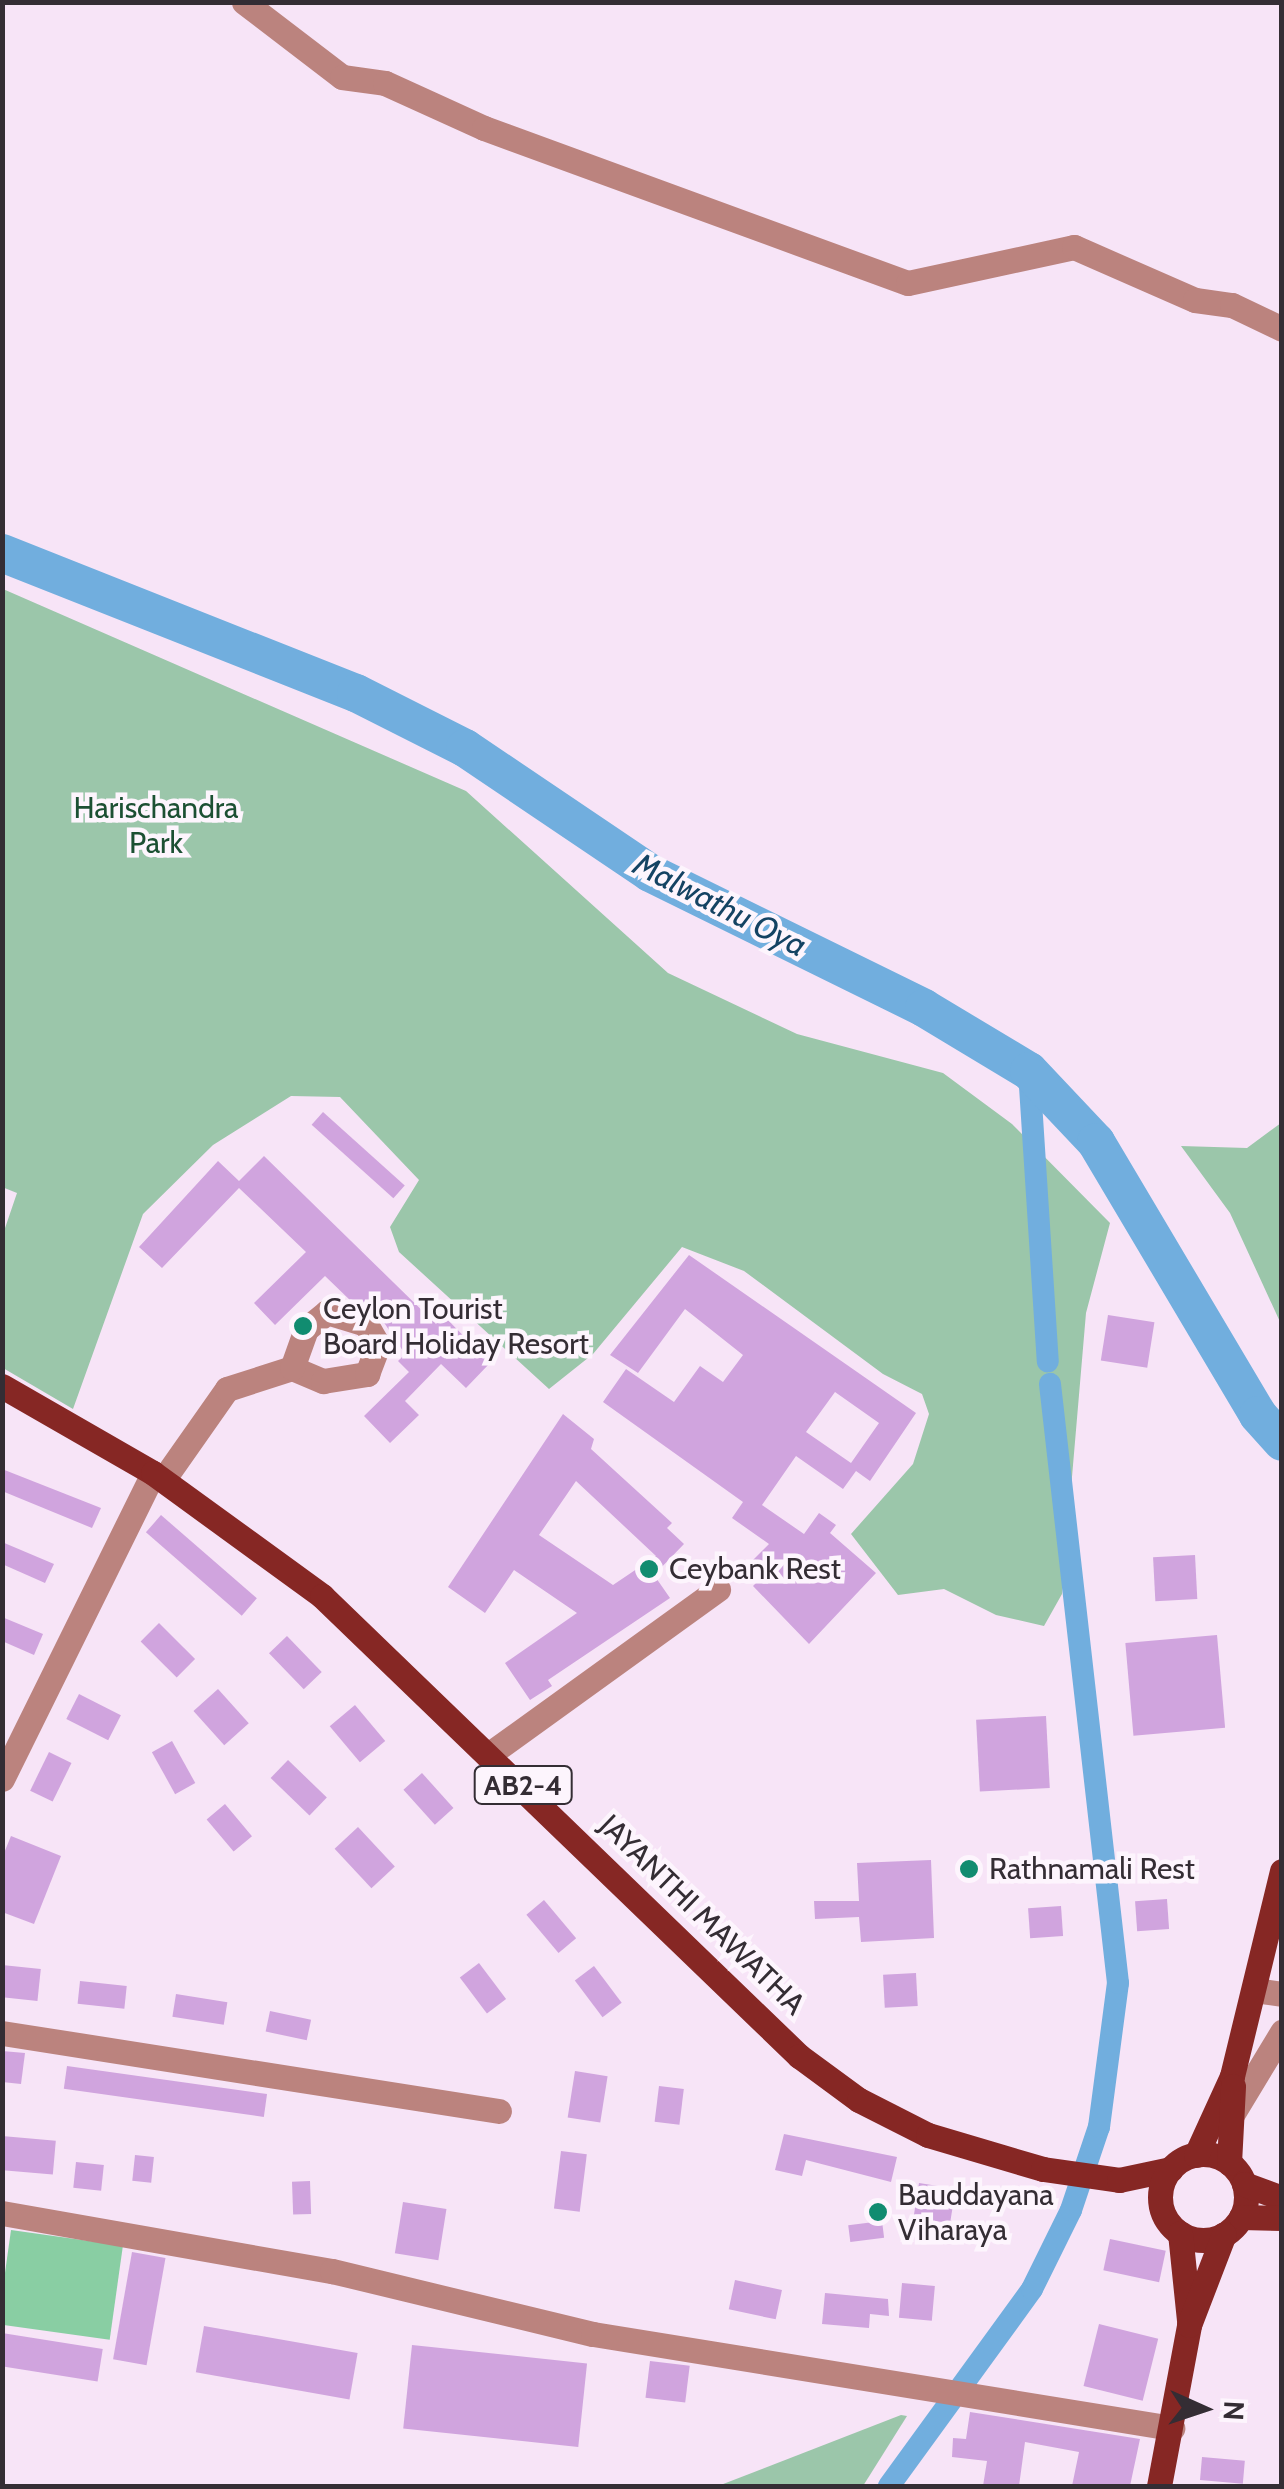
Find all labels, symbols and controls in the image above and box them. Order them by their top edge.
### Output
park label: Harischandra Park [74,790,238,860]
water label: Malwathu Oya [627,845,813,965]
place label: Ceylon Tourist Board Holiday Resort [323,1291,589,1362]
marker: Ceylon Tourist Board Holiday Resort [292,1315,314,1337]
place label: Ceybank Rest [669,1551,841,1587]
marker: Ceybank Rest [638,1558,660,1580]
road number: AB2-4 [473,1762,573,1808]
street label: JAYANTHI MAWATHA [592,1808,812,2022]
place label: Rathnamali Rest [989,1851,1195,1887]
marker: Rathnamali Rest [958,1858,980,1880]
place label: Bauddayana Viharaya [898,2177,1054,2248]
marker: Bauddayana Viharaya [867,2201,889,2223]
north arrow [1154,2359,1254,2459]
text: N [1216,2400,1251,2421]

